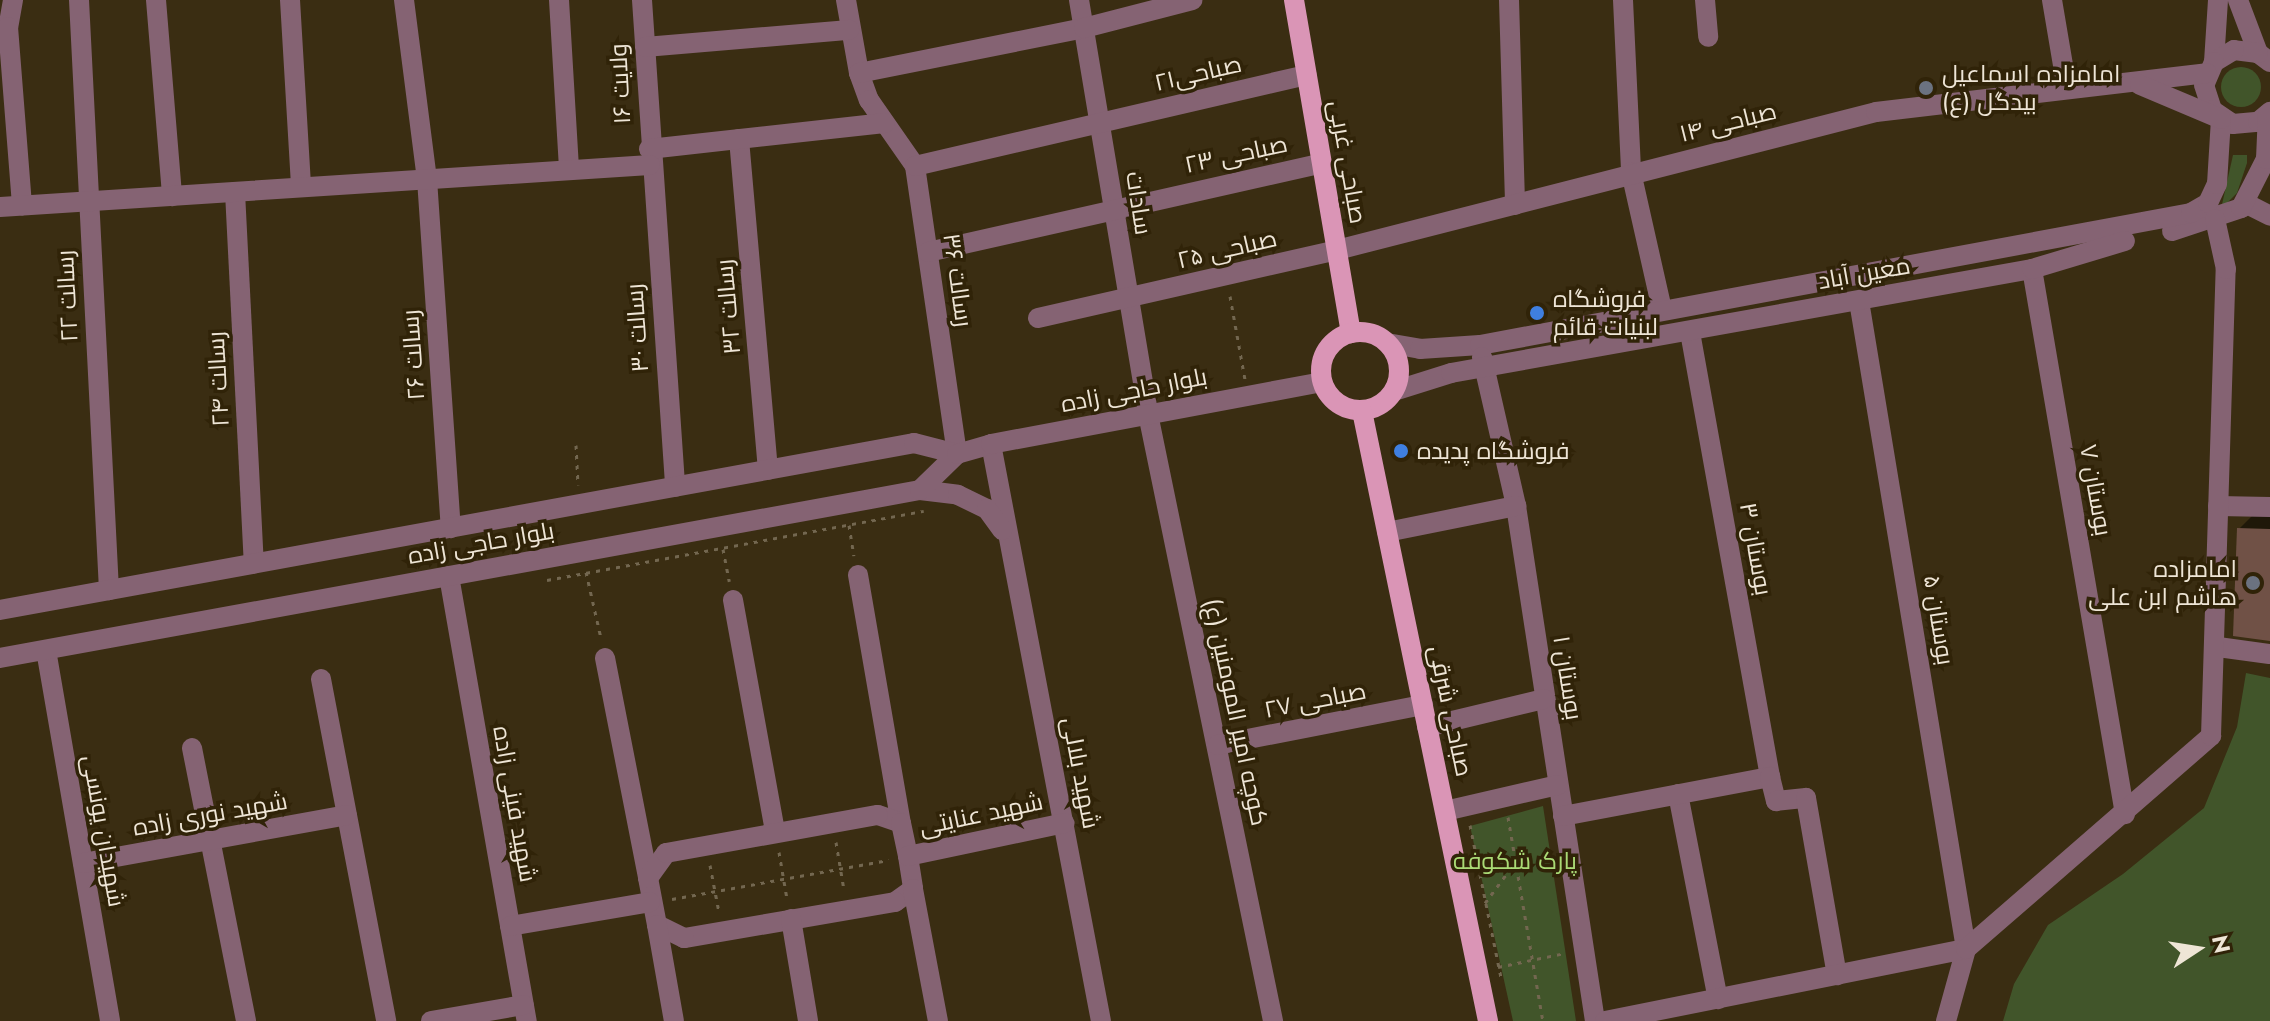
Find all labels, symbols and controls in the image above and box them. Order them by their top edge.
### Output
street label: ولایت ۱۶ [604,43,636,125]
street label: صباحی۲۱ [1152,49,1244,97]
place label: امامزاده اسماعیل (ع) بیدگل [1942,60,2120,116]
marker: امامزاده اسماعیل (ع) بیدگل [1917,79,1935,97]
street label: صباحی ۱۴ [1677,96,1779,148]
street label: صباحی غربی [1323,98,1373,226]
street label: صباحی ۲۳ [1182,129,1290,179]
street label: سادات [1120,169,1158,237]
street label: صباحی ۲۵ [1174,224,1280,274]
street label: رسالت ۳۶ [937,231,979,329]
street label: رسالت ۲۲ [50,249,84,343]
street label: معین آباد [1816,251,1912,295]
street label: رسالت ۳۲ [709,258,747,356]
street label: رسالت ۳۰ [620,283,654,373]
place label: فروشگاه لبنیات قائم [1553,285,1658,341]
marker: فروشگاه لبنیات قائم [1528,304,1546,322]
street label: رسالت ۲۶ [395,309,431,401]
street label: رسالت ۲۴ [201,331,235,427]
street label: بلوار حاجی زاده [1059,362,1209,418]
place label: فروشگاه پدیده [1417,437,1569,465]
marker: فروشگاه پدیده [1392,442,1410,460]
street label: بوستان ۷ [2074,442,2118,538]
street label: بوستان ۳ [1734,500,1778,598]
street label: بلوار حاجی زاده [406,516,556,570]
place label: امامزاده هاشم ابن علی [2088,555,2237,611]
street label: بوستان ۵ [1918,573,1960,667]
marker: امامزاده هاشم ابن علی [2244,574,2262,592]
street label: کوچه امیر المومنین (ع) [1198,596,1274,828]
street label: بوستان ۱ [1547,634,1589,722]
street label: صباحی شرقی [1423,643,1479,779]
street label: صباحی ۲۷ [1262,676,1368,724]
street label: شهید بلالی [1056,715,1106,831]
street label: شهید فینی زاده [487,724,543,884]
street label: شهیدان یونسی [76,753,132,909]
street label: شهید نوری زاده [130,786,290,842]
street label: شهید عنایتی [916,787,1046,841]
park label: پارک شکوفه [1453,847,1577,875]
north arrow [2158,909,2238,989]
text: N [2204,932,2239,956]

